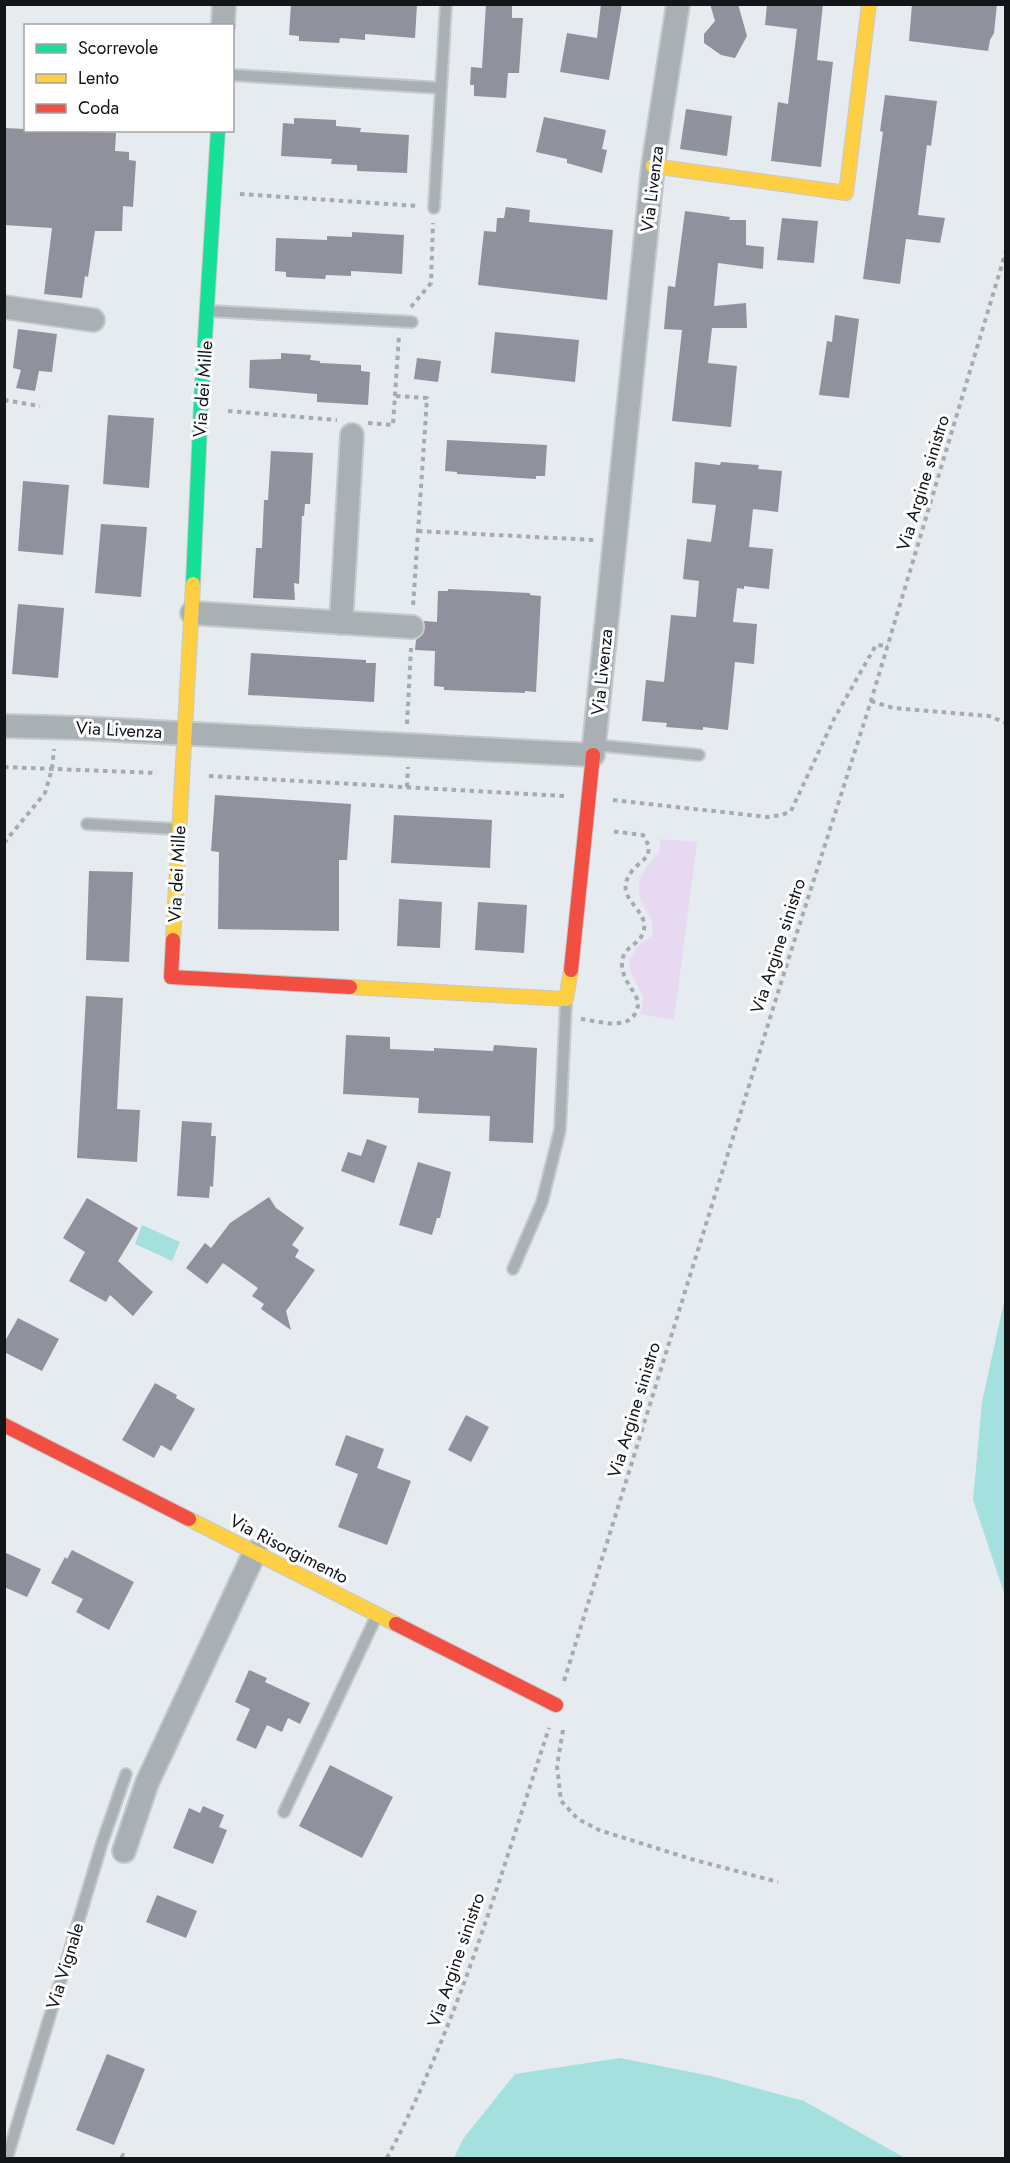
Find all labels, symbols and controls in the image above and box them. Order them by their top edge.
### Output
legend [24,24,234,132]
text: Scorrevole [78,35,158,61]
text: Lento [78,65,119,91]
text: Coda [78,95,119,121]
street label: Via Livenza [634,144,670,234]
street label: Via dei Mille [187,340,219,438]
street label: Via Argine sinistro [890,412,956,554]
street label: Via Livenza [585,628,619,716]
street label: Via Livenza [75,715,163,745]
street label: Via dei Mille [161,825,193,923]
street label: Via Argine sinistro [744,875,812,1017]
street label: Via Argine sinistro [601,1339,667,1481]
street label: Via Risorgimento [225,1508,353,1590]
street label: Via Argine sinistro [421,1889,491,2031]
street label: Via Vignale [40,1920,90,2012]

